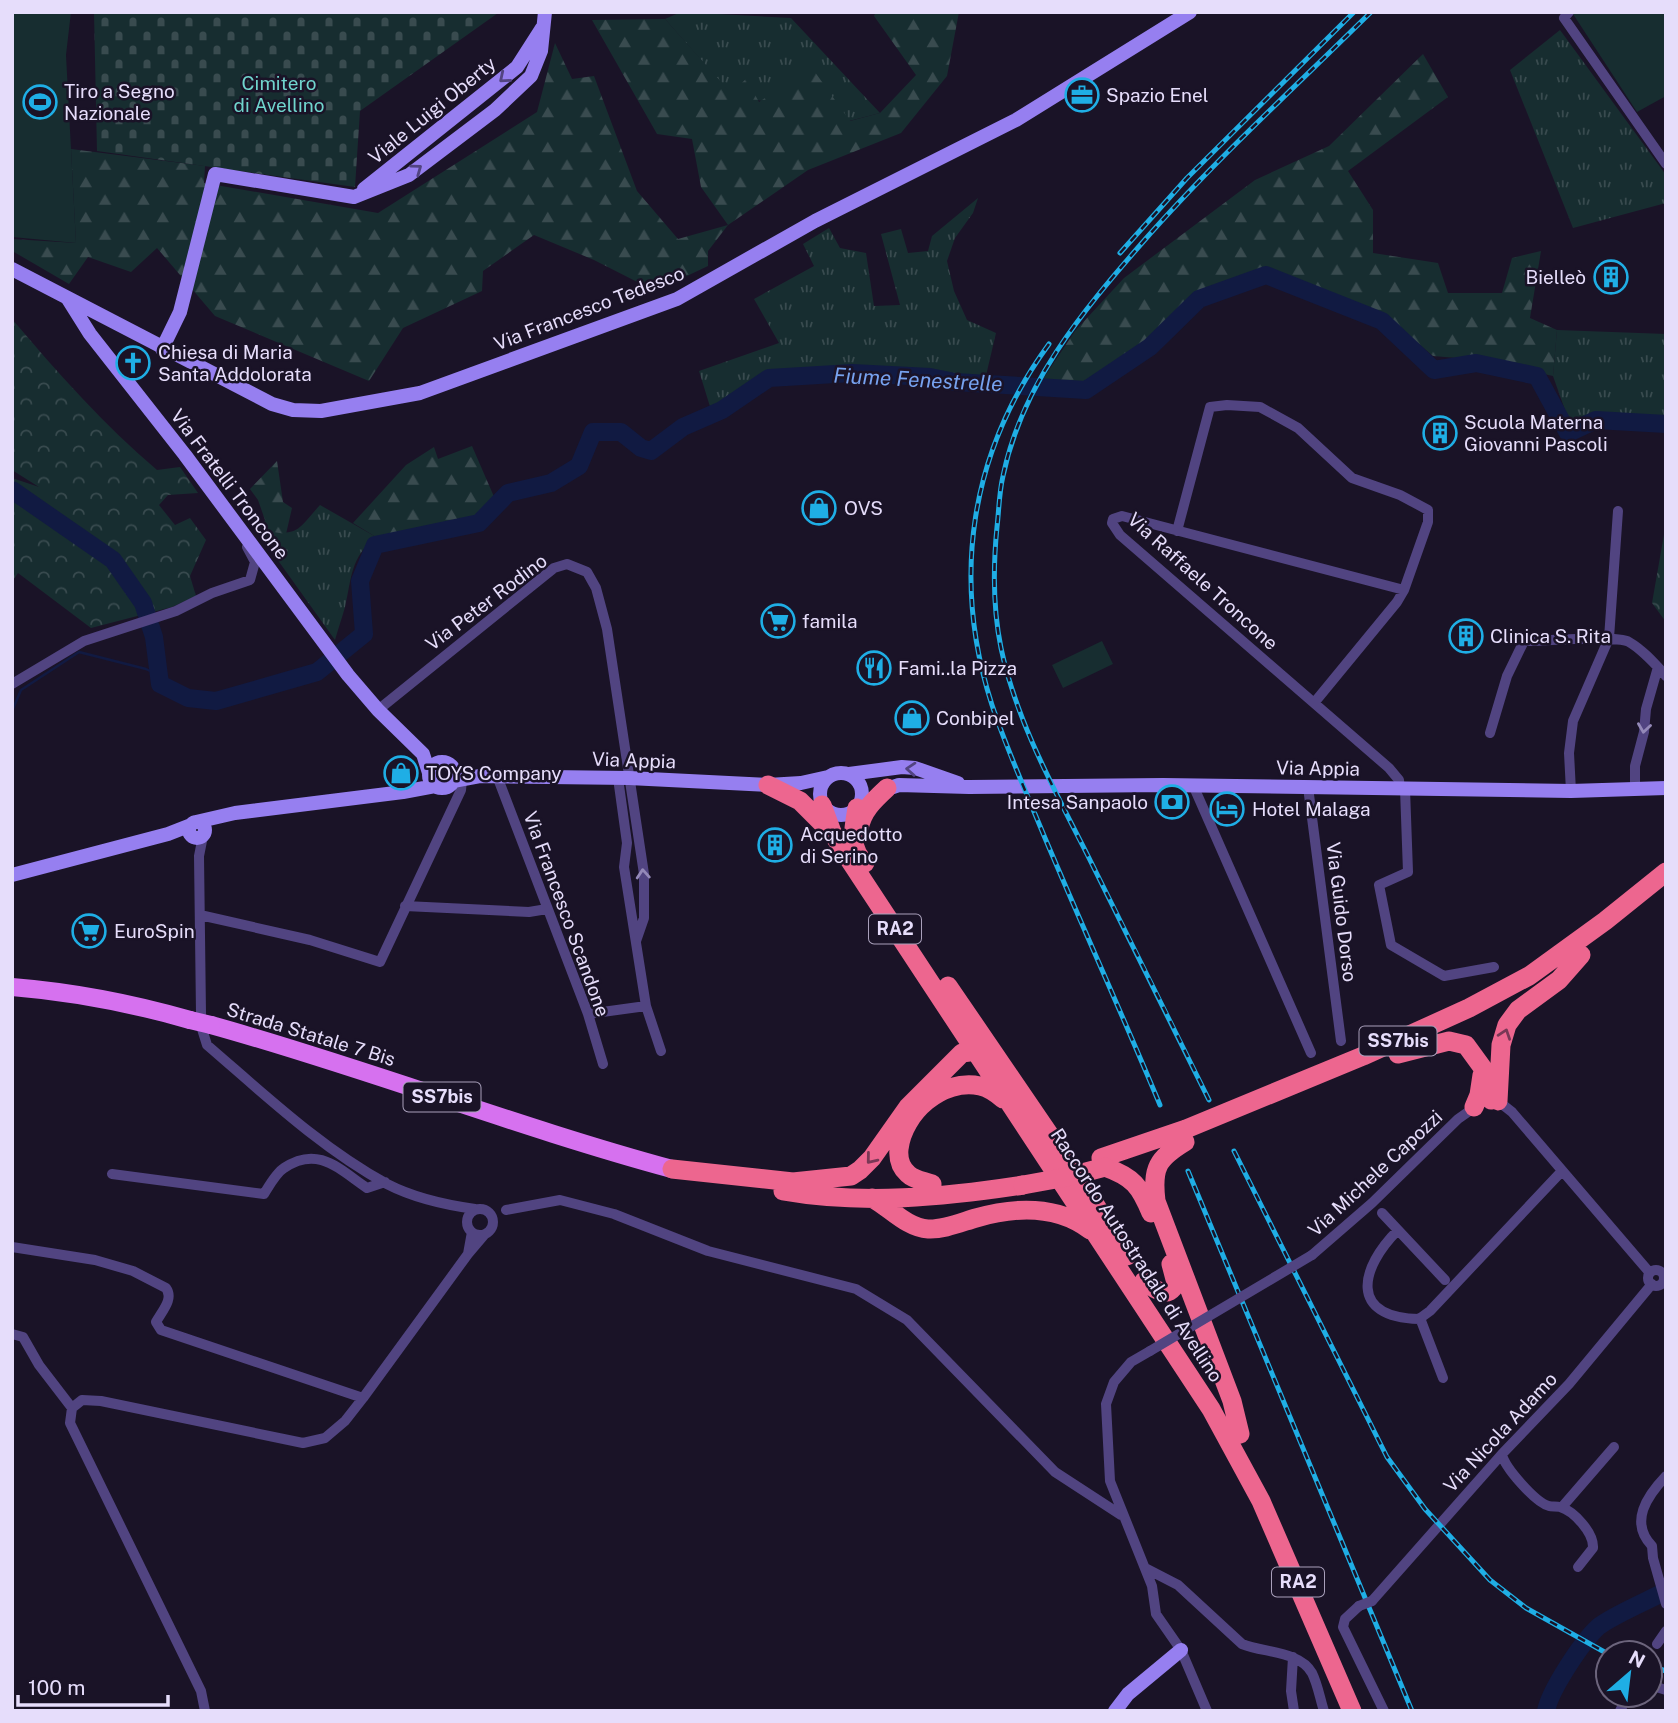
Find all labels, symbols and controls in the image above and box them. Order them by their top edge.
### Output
street label: Viale Luigi Oberty [364,52,500,168]
one-way arrow [500,70,513,82]
park label: Cimitero di Avellino [234,72,324,116]
office icon: Spazio Enel [1063,76,1101,114]
place label: Tiro a Segno Nazionale [64,80,175,124]
sports icon: Tiro a Segno Nazionale [21,83,59,121]
place label: Spazio Enel [1106,84,1209,106]
one-way arrow [409,165,421,177]
building icon: Bielleò [1592,258,1630,296]
street label: Via Francesco Tedesco [491,262,687,354]
place label: Bielleò [1526,266,1586,288]
place label: Chiesa di Maria Santa Addolorata [158,341,312,385]
church icon: Chiesa di Maria Santa Addolorata [114,344,152,382]
water label: Fiume Fenestrelle [833,363,1003,396]
street label: Via Fratelli Troncone [167,405,293,563]
place label: Scuola Materna Giovanni Pascoli [1464,411,1608,455]
building icon: Scuola Materna Giovanni Pascoli [1421,414,1459,452]
shop icon: OVS [800,489,838,527]
place label: OVS [844,497,883,519]
street label: Via Raffaele Troncone [1123,508,1283,654]
street label: Via Peter Rodino [421,549,551,655]
supermarket icon: famila [759,602,797,640]
place label: famila [802,610,858,632]
building icon: Clinica S. Rita [1447,617,1485,655]
place label: Clinica S. Rita [1490,625,1611,647]
restaurant icon: Fami..la Pizza [855,649,893,687]
place label: Fami..la Pizza [898,657,1017,679]
shop icon: Conbipel [893,699,931,737]
place label: Conbipel [936,707,1015,729]
one-way arrow [1637,722,1652,734]
street label: Via Appia [592,748,676,772]
shop icon: TOYS Company [382,754,420,792]
street label: Via Appia [1276,756,1360,780]
place label: TOYS Company [426,762,562,784]
one-way arrow [905,762,916,777]
bank icon: Intesa Sanpaolo [1153,783,1191,821]
hotel icon: Hotel Malaga [1208,790,1246,828]
place label: Intesa Sanpaolo [1007,791,1148,813]
place label: Hotel Malaga [1252,798,1371,820]
street label: Via Francesco Scandone [520,808,614,1020]
place label: Acquedotto di Serino [800,823,903,867]
building icon: Acquedotto di Serino [756,826,794,864]
street label: Via Guido Dorso [1323,841,1361,983]
one-way arrow [636,868,651,879]
supermarket icon: EuroSpin [70,912,108,950]
road number: RA2 [869,914,921,944]
place label: EuroSpin [114,920,195,942]
street label: Strada Statale 7 Bis [224,998,398,1070]
road number: SS7bis [1360,1026,1436,1056]
one-way arrow [1497,1029,1511,1041]
road number: SS7bis [404,1082,480,1112]
street label: Via Michele Capozzi [1303,1105,1447,1241]
street label: Raccordo Autostradale di Avellino [1047,1124,1227,1386]
one-way arrow [866,1151,879,1163]
street label: Via Nicola Adamo [1439,1368,1561,1496]
road number: RA2 [1272,1568,1324,1596]
north arrow [1594,1639,1664,1709]
text: N [1625,1646,1649,1672]
scale bar [18,1664,168,1708]
text: 100 m [28,1675,85,1700]

